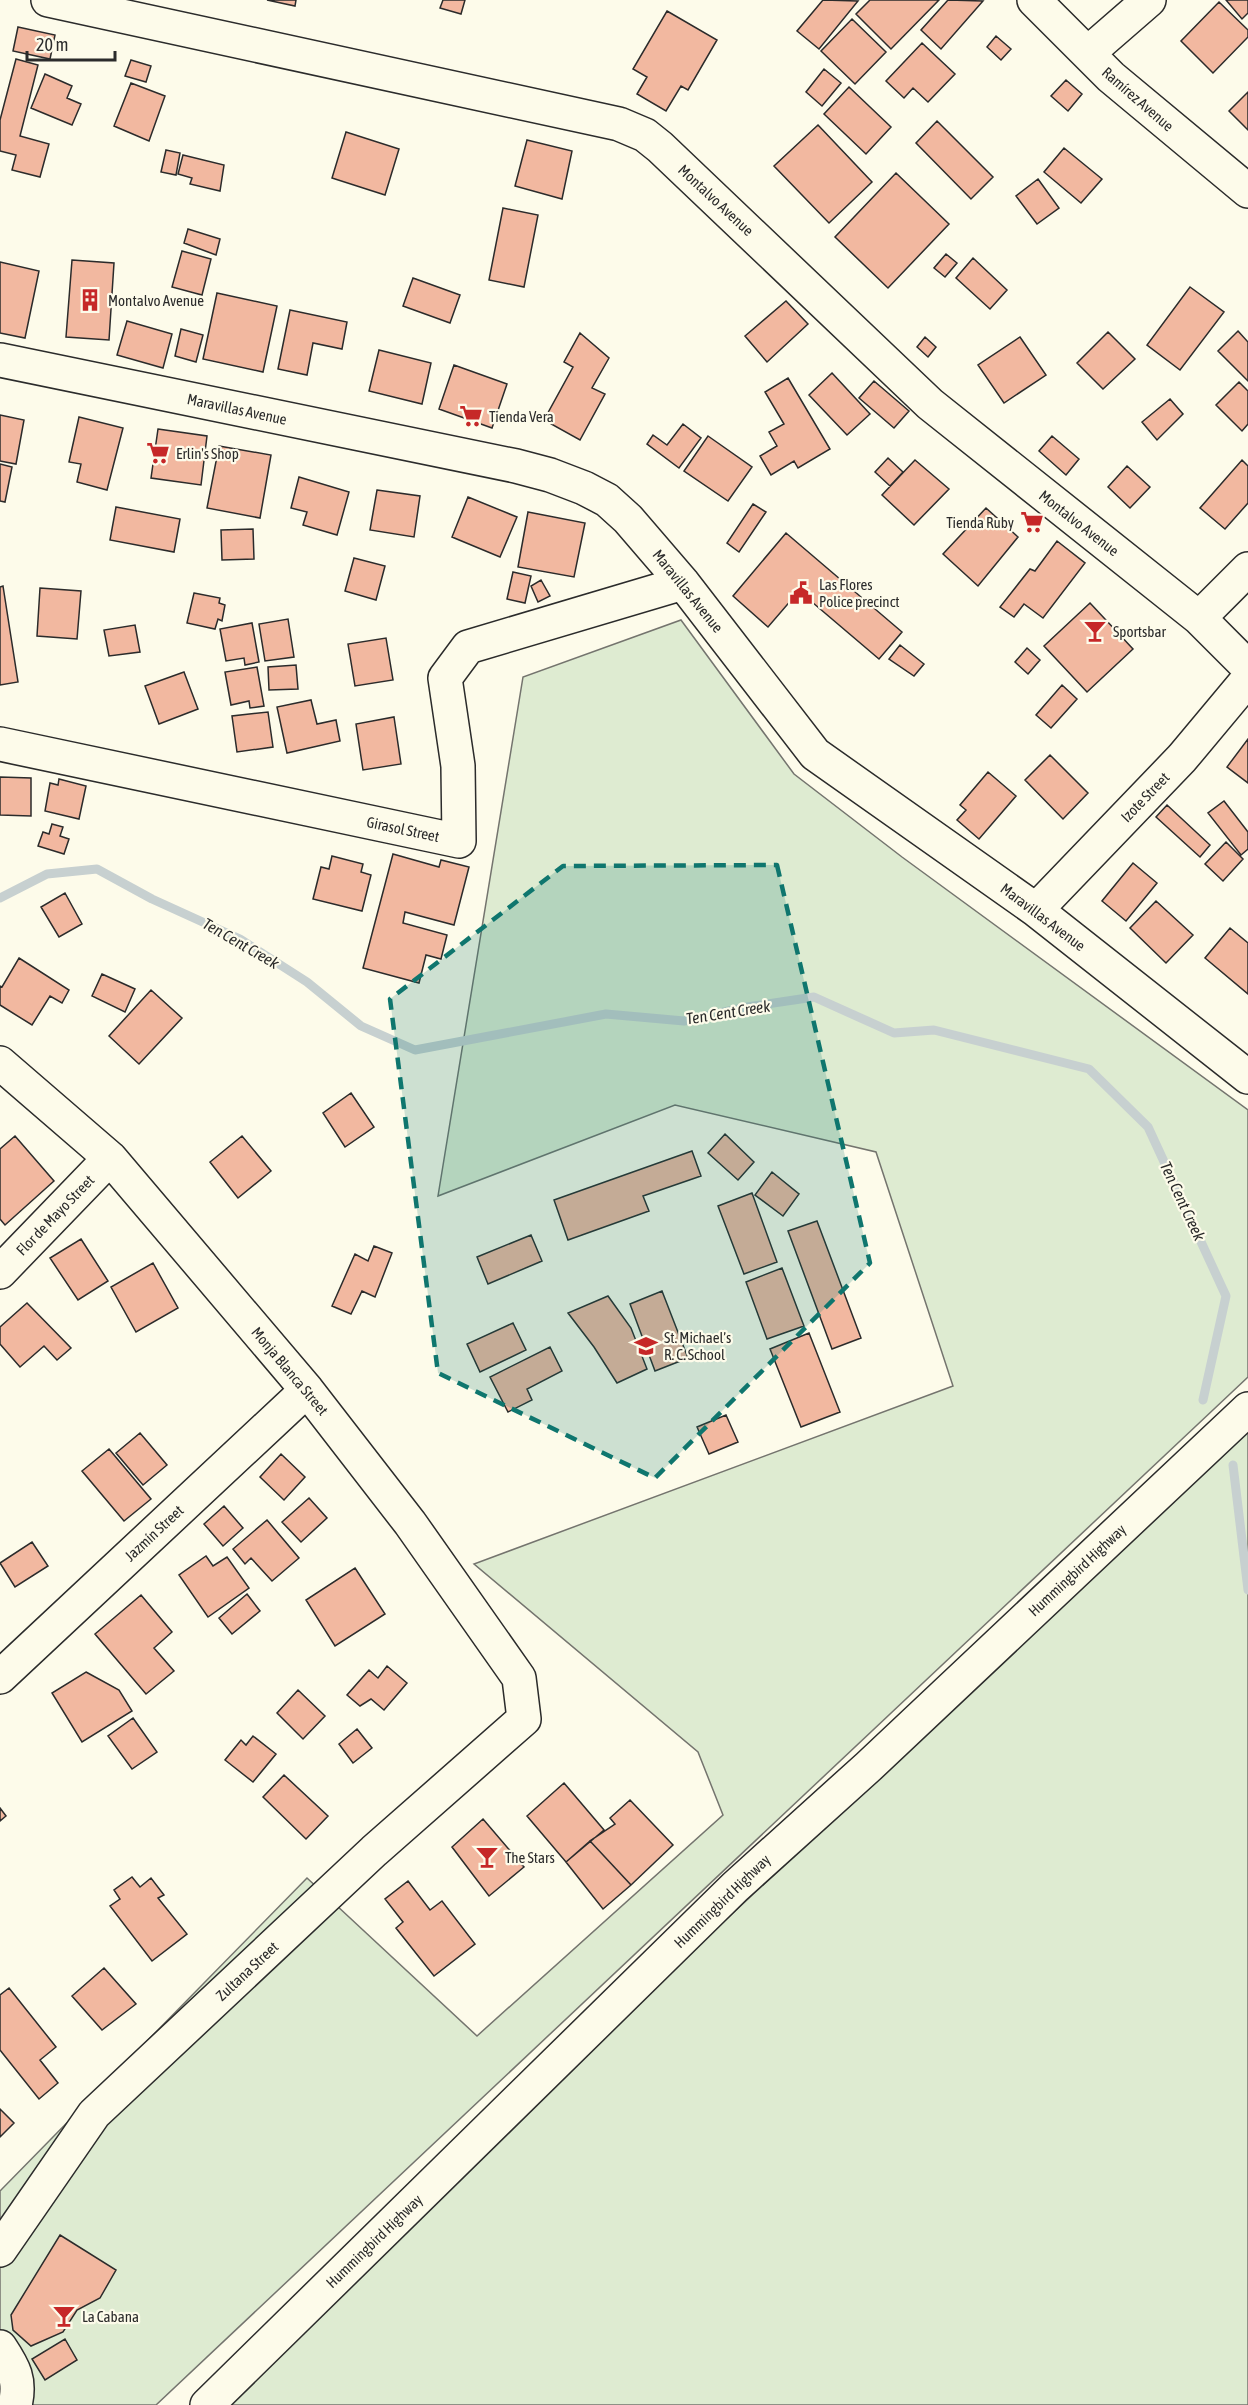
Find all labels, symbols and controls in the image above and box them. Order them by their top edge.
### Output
scale bar [27,24,116,62]
text: 20 m [36,34,68,55]
street label: Ramírez Avenue [1099,63,1177,135]
street label: Montalvo Avenue [675,161,757,239]
building icon: Montalvo Avenue [77,287,103,313]
place label: Montalvo Avenue [108,292,204,309]
street label: Maravillas Avenue [186,390,289,428]
supermarket icon: Tienda Vera [458,403,484,429]
place label: Tienda Vera [489,408,554,425]
supermarket icon: Erlin's Shop [145,440,171,466]
place label: Erlin's Shop [176,445,239,462]
street label: Montalvo Avenue [1036,487,1122,559]
supermarket icon: Tienda Ruby [1019,509,1045,535]
place label: Tienda Ruby [946,514,1014,531]
street label: Maravillas Avenue [649,546,727,636]
place label: Las Flores Police precinct [819,576,900,610]
public building icon: Las Flores Police precinct [788,580,814,606]
bar icon: Sportsbar [1082,618,1108,644]
place label: Sportsbar [1113,623,1166,640]
street label: Izote Street [1117,769,1173,825]
street label: Girasol Street [365,813,441,845]
street label: Maravillas Avenue [997,880,1089,954]
water label: Ten Cent Creek [200,914,283,973]
water label: Ten Cent Creek [685,996,772,1028]
water label: Ten Cent Creek [1157,1159,1210,1244]
street label: Flor de Mayo Street [13,1172,97,1258]
street label: Monja Blanca Street [248,1324,332,1418]
place label: St. Michael’s R. C. School [664,1329,731,1363]
school or university icon: St. Michael’s R. C. School [633,1333,659,1359]
street label: Jazmín Street [121,1502,187,1564]
street label: Hummingbird Highway [1025,1521,1129,1619]
bar icon: The Stars [474,1844,500,1870]
place label: The Stars [505,1849,555,1866]
street label: Hummingbird Highway [671,1851,773,1951]
street label: Zultana Street [213,1938,281,2004]
street label: Hummingbird Highway [323,2191,425,2291]
bar icon: La Cabana [51,2303,77,2329]
place label: La Cabana [82,2308,139,2325]

